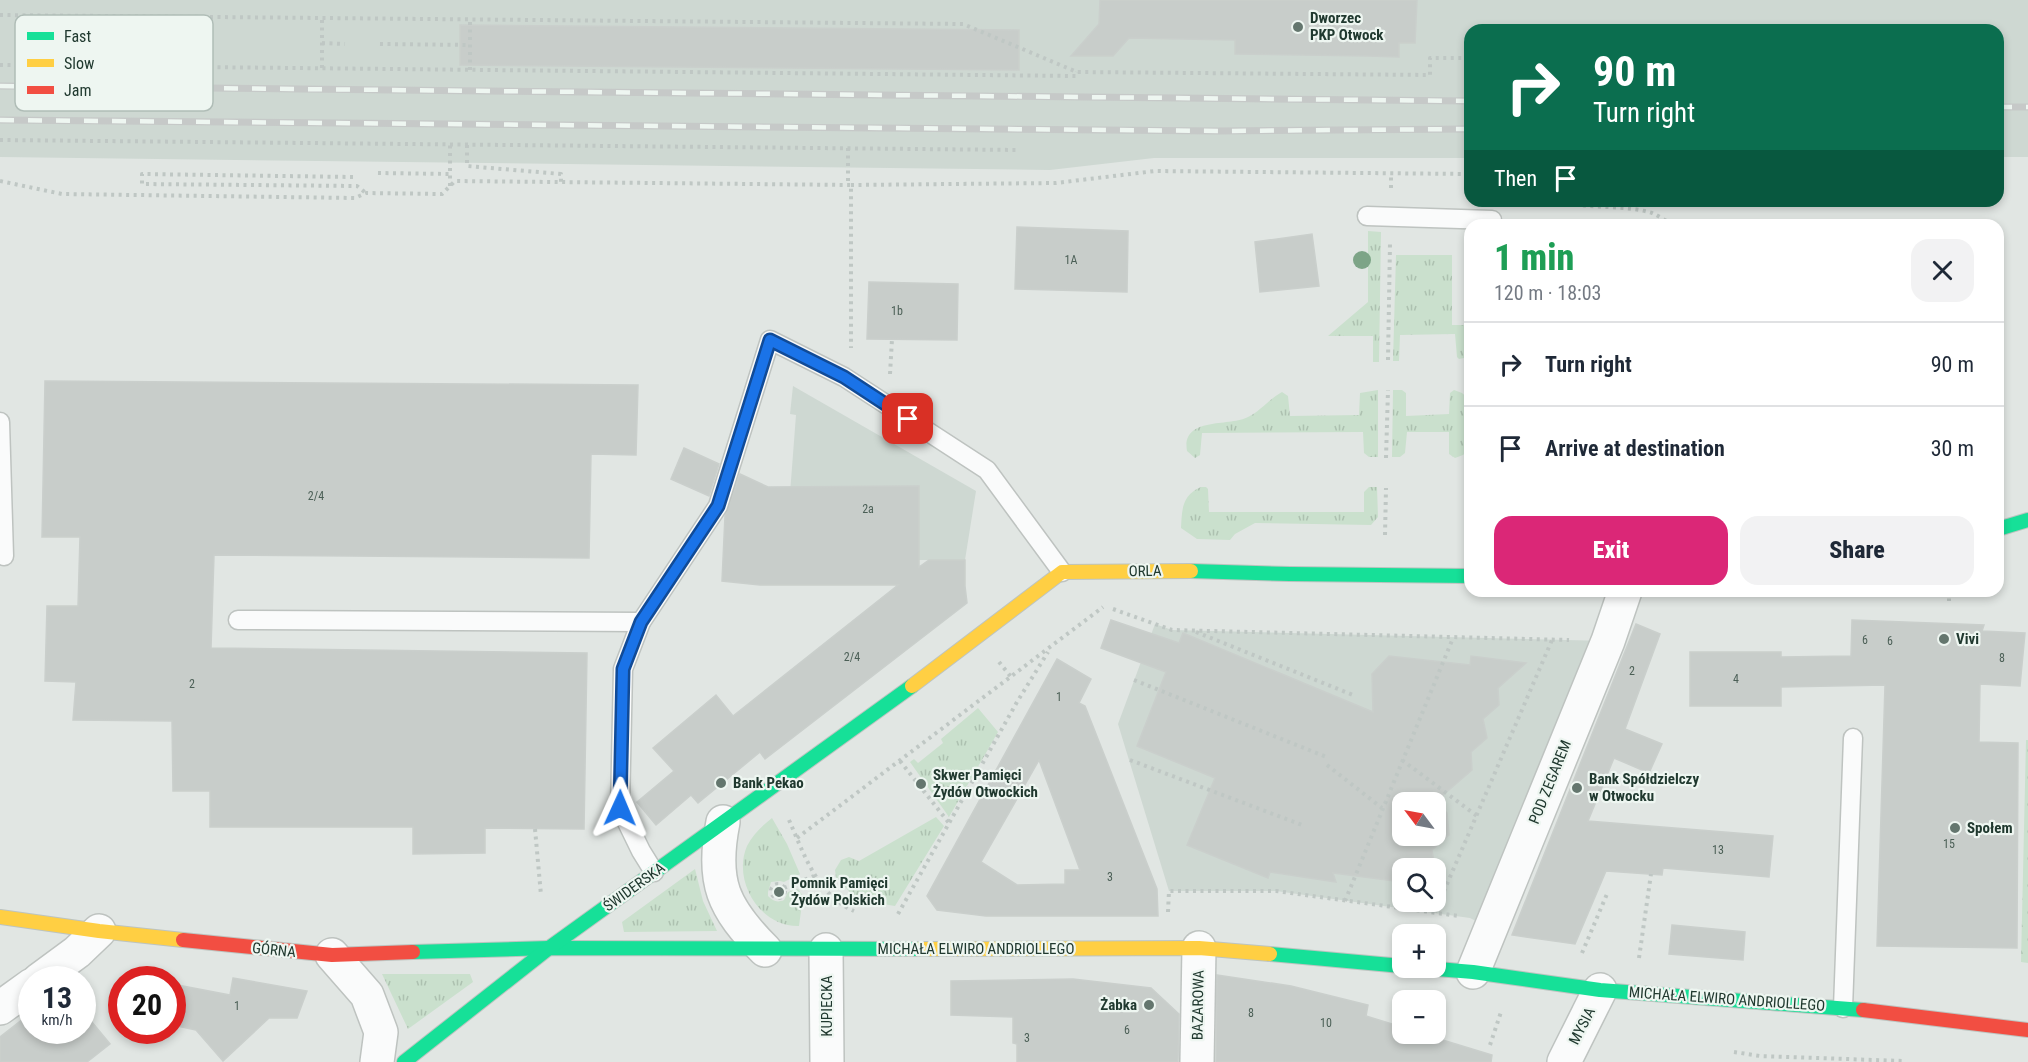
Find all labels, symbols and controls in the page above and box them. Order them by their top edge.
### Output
place label: Dworzec PKP Otwock [1310,9,1384,44]
legend [15,15,213,111]
marker: Dworzec PKP Otwock [1291,20,1305,34]
text: Fast [64,27,91,46]
text: 90 m [1593,47,1676,96]
icon: right [1494,48,1572,126]
text: Slow [64,54,94,73]
text: Jam [64,81,91,100]
text: Turn right [1593,97,1695,129]
icon: arrive [1549,162,1582,195]
text: Then [1494,166,1537,191]
text: 1 min [1494,237,1574,279]
button: close [1911,239,1974,302]
house number: 1A [1065,253,1078,267]
text: 120 m · 18:03 [1494,281,1601,305]
house number: 1b [891,304,903,318]
icon: right [1494,348,1527,381]
text: Turn right [1545,352,1632,377]
text: 90 m [1931,352,1974,377]
pin [882,393,933,444]
icon: arrive [891,402,924,435]
icon: arrive [1494,432,1527,465]
text: Arrive at destination [1545,436,1725,461]
text: 30 m [1931,436,1974,461]
house number: 2/4 [308,489,324,503]
house number: 2a [862,502,874,516]
button: Exit [1494,516,1728,585]
button: Share [1740,516,1974,585]
street label: ORLA [1128,562,1162,580]
place label: Vivi [1956,630,1979,648]
marker: Vivi [1937,632,1951,646]
house number: 6 [1862,633,1868,647]
house number: 6 [1887,634,1893,648]
house number: 2/4 [844,650,860,664]
house number: 8 [1999,651,2005,665]
house number: 2 [1629,664,1635,678]
house number: 4 [1733,672,1739,686]
house number: 2 [189,677,195,691]
house number: 1 [1056,690,1062,704]
street label: POD ZEGAREM [1525,737,1575,827]
place label: Skwer Pamięci Żydów Otwockich [933,766,1038,801]
place label: Bank Spółdzielczy w Otwocku [1589,770,1699,805]
place label: Bank Pekao [733,774,804,792]
position arrow [588,776,652,840]
marker: Bank Pekao [714,776,728,790]
marker: Skwer Pamięci Żydów Otwockich [914,777,928,791]
marker: Bank Spółdzielczy w Otwocku [1570,781,1584,795]
north arrow [1392,792,1446,846]
map controls [1392,792,1446,1044]
place label: Społem [1967,819,2013,837]
marker: Społem [1948,821,1962,835]
house number: 15 [1943,837,1955,851]
house number: 13 [1712,843,1724,857]
street label: ŚWIDERSKA [600,858,669,915]
button: search [1392,858,1446,912]
house number: 3 [1107,870,1113,884]
place label: Pomnik Pamięci Żydów Polskich [791,874,888,909]
marker: Pomnik Pamięci Żydów Polskich [772,885,786,899]
button: + [1392,924,1446,978]
street label: GÓRNA [251,939,297,961]
street label: MICHAŁA ELWIRO ANDRIOLLEGO [878,940,1074,958]
speed limit sign: 20 [108,966,186,1044]
street label: BAZAROWA [1188,969,1208,1040]
street label: KUPIECKA [818,975,836,1037]
text: 13 [42,980,72,1015]
street label: MICHAŁA ELWIRO ANDRIOLLEGO [1628,983,1826,1015]
button: − [1392,990,1446,1044]
place label: Żabka [1100,996,1137,1014]
marker: Żabka [1142,998,1156,1012]
house number: 1 [234,999,240,1013]
street label: MYSIA [1565,1004,1599,1048]
house number: 8 [1248,1006,1254,1020]
text: km/h [42,1011,72,1029]
house number: 10 [1320,1016,1332,1030]
house number: 6 [1124,1023,1130,1037]
house number: 3 [1024,1031,1030,1045]

